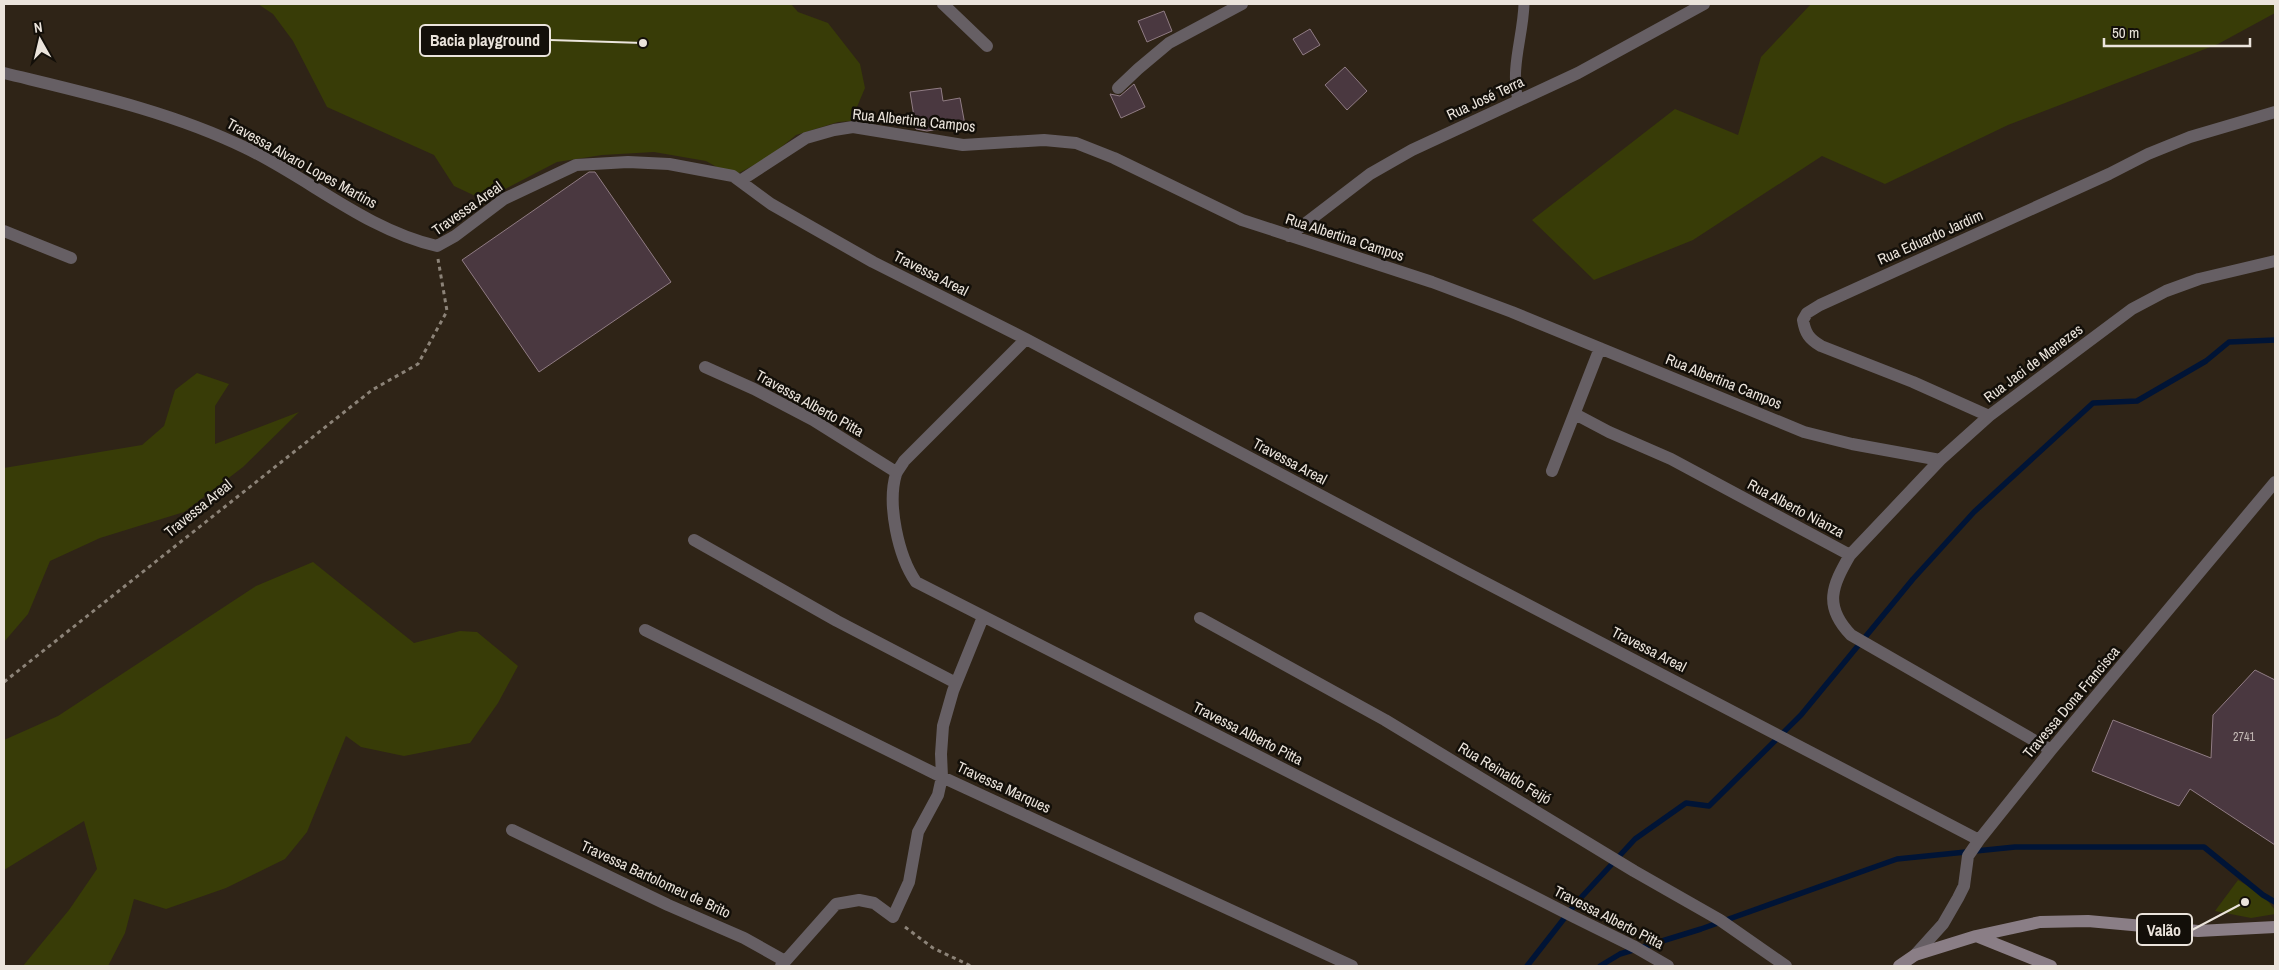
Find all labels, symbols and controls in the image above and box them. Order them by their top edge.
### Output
north arrow [15,15,65,65]
scale bar [2104,15,2250,47]
text: N [33,18,44,37]
text: 50 m [2112,22,2139,43]
callout: Bacia playground [420,25,550,56]
text: Bacia playground [430,29,540,51]
street label: Rua José Terra [1443,71,1527,125]
street label: Rua Albertina Campos [851,103,977,137]
street label: Travessa Alvaro Lopes Martins [223,113,381,213]
street label: Travessa Areal [428,176,506,240]
street label: Rua Eduardo Jardim [1874,204,1986,270]
street label: Rua Albertina Campos [1283,208,1407,266]
street label: Travessa Areal [890,245,972,301]
street label: Rua Jaci de Menezes [1979,319,2087,407]
street label: Rua Albertina Campos [1663,348,1785,414]
street label: Travessa Alberto Pitta [752,365,868,441]
street label: Travessa Areal [1249,433,1331,489]
street label: Travessa Areal [160,474,236,542]
street label: Rua Alberto Nianza [1744,474,1848,542]
street label: Travessa Areal [1608,621,1690,677]
street label: Travessa Dona Francisca [2018,641,2124,763]
street label: Travessa Alberto Pitta [1190,696,1307,770]
house number: 2741 [2233,729,2255,745]
street label: Rua Reinaldo Feijó [1454,737,1556,809]
street label: Travessa Marques [954,756,1054,818]
street label: Travessa Bartolomeu de Brito [578,835,734,923]
street label: Travessa Alberto Pitta [1551,880,1668,954]
callout: Valão [2137,914,2192,945]
text: Valão [2147,919,2181,941]

